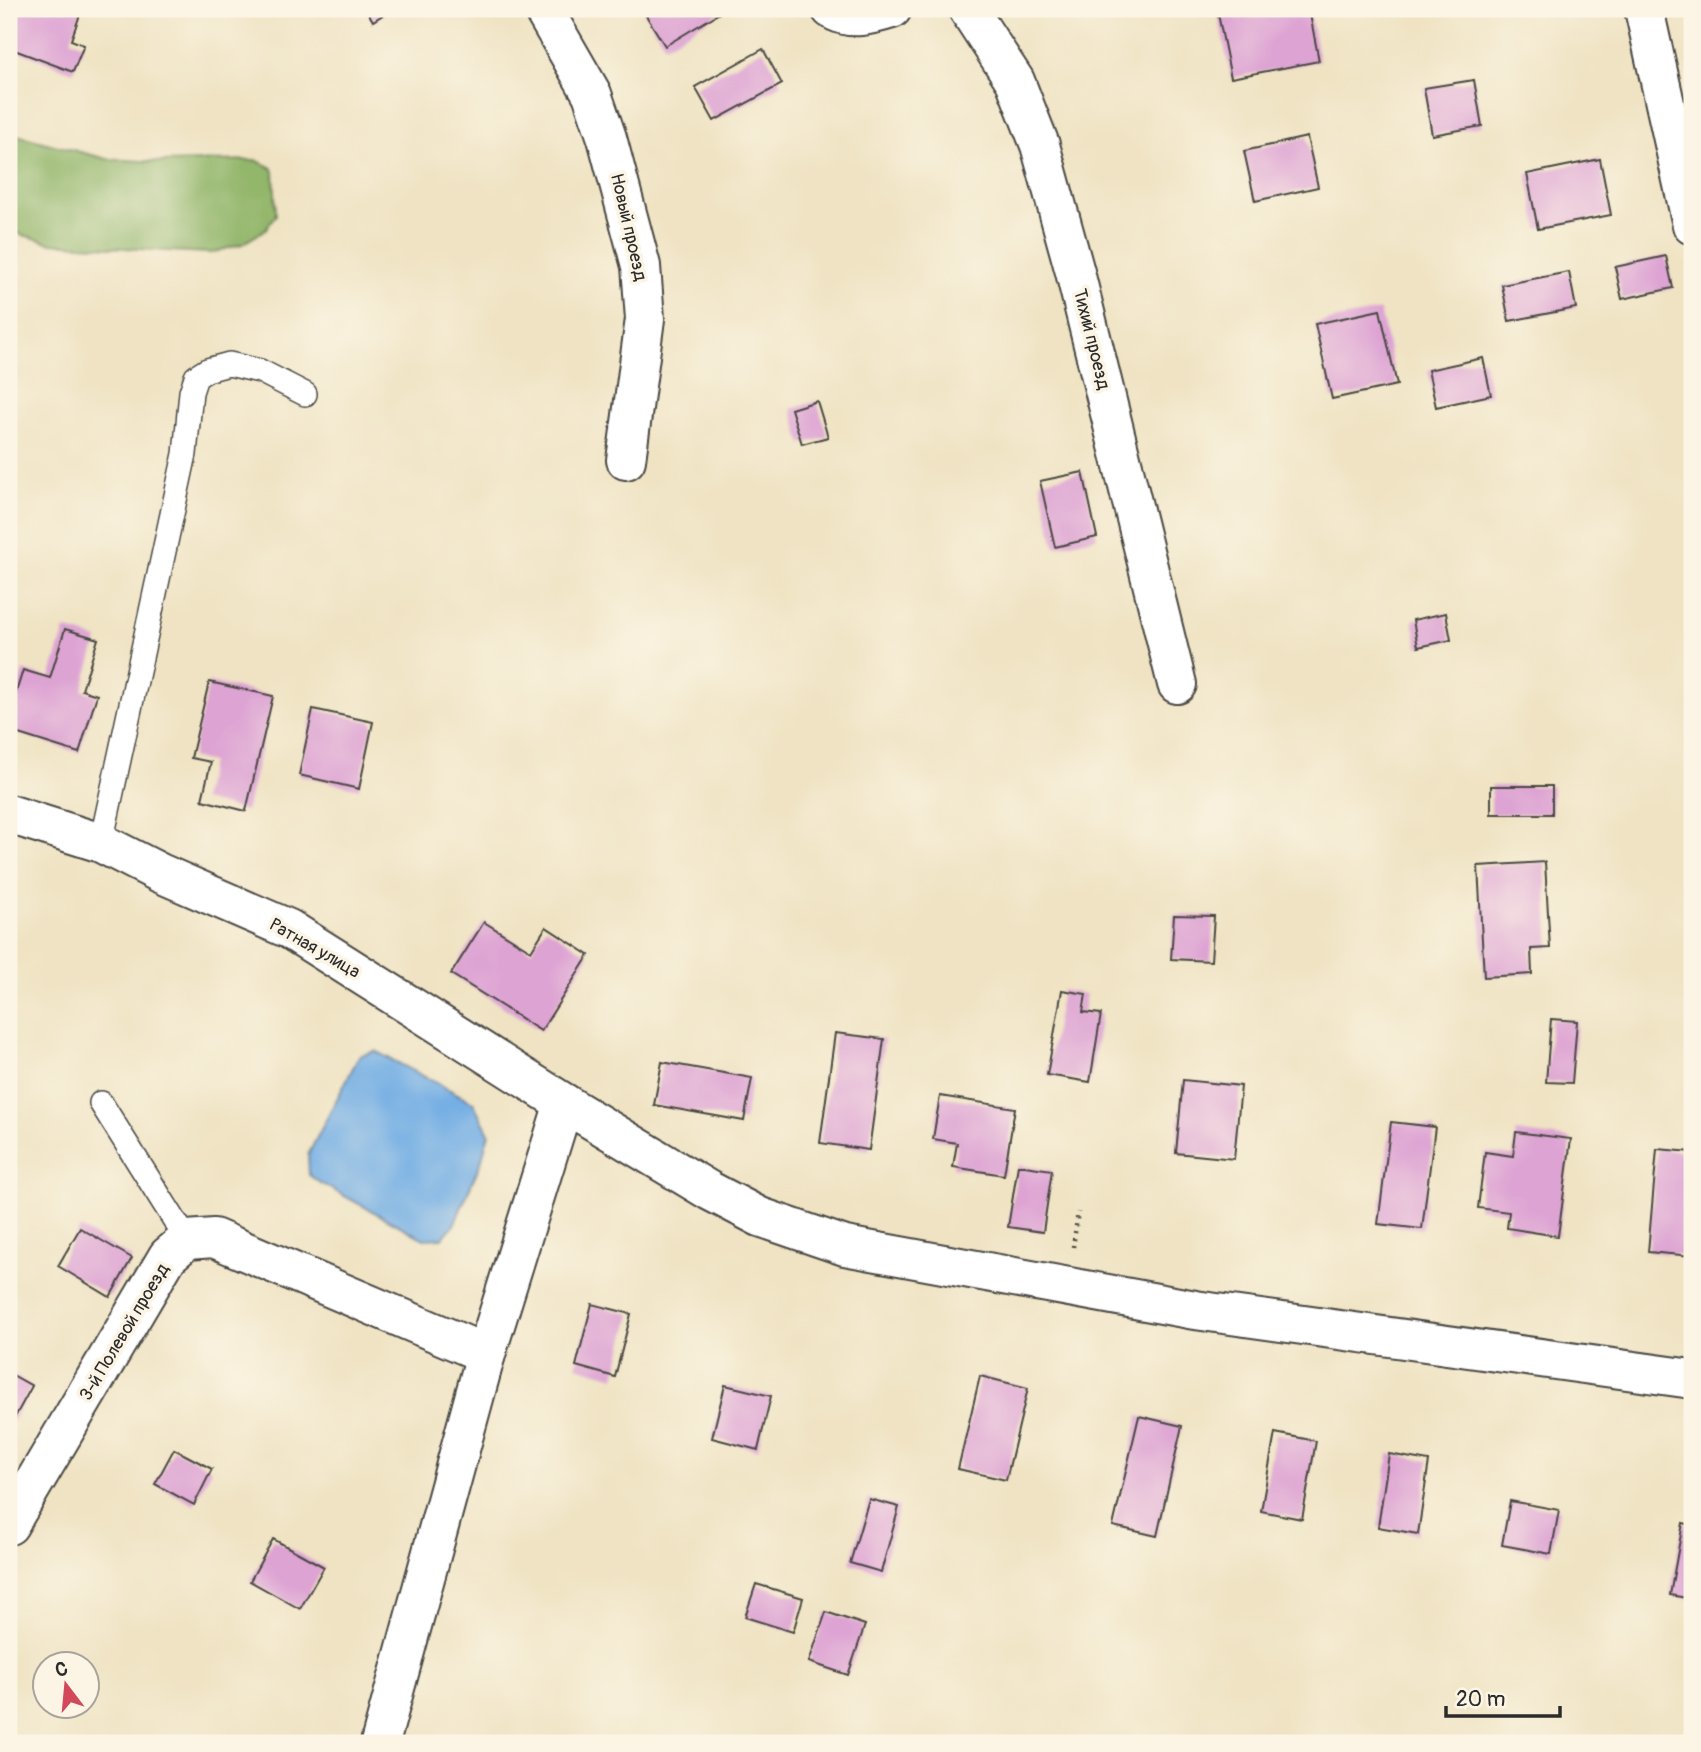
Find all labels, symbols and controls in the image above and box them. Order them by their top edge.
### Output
street label: Новый проезд [605,171,652,283]
street label: Тихий проезд [1068,286,1115,392]
street label: Ратная улица [265,913,364,984]
street label: 3-й Полевой проезд [74,1259,175,1405]
north arrow [32,1650,102,1720]
text: С [53,1656,71,1683]
scale bar [1446,1675,1559,1719]
text: 20 m [1456,1686,1505,1713]

